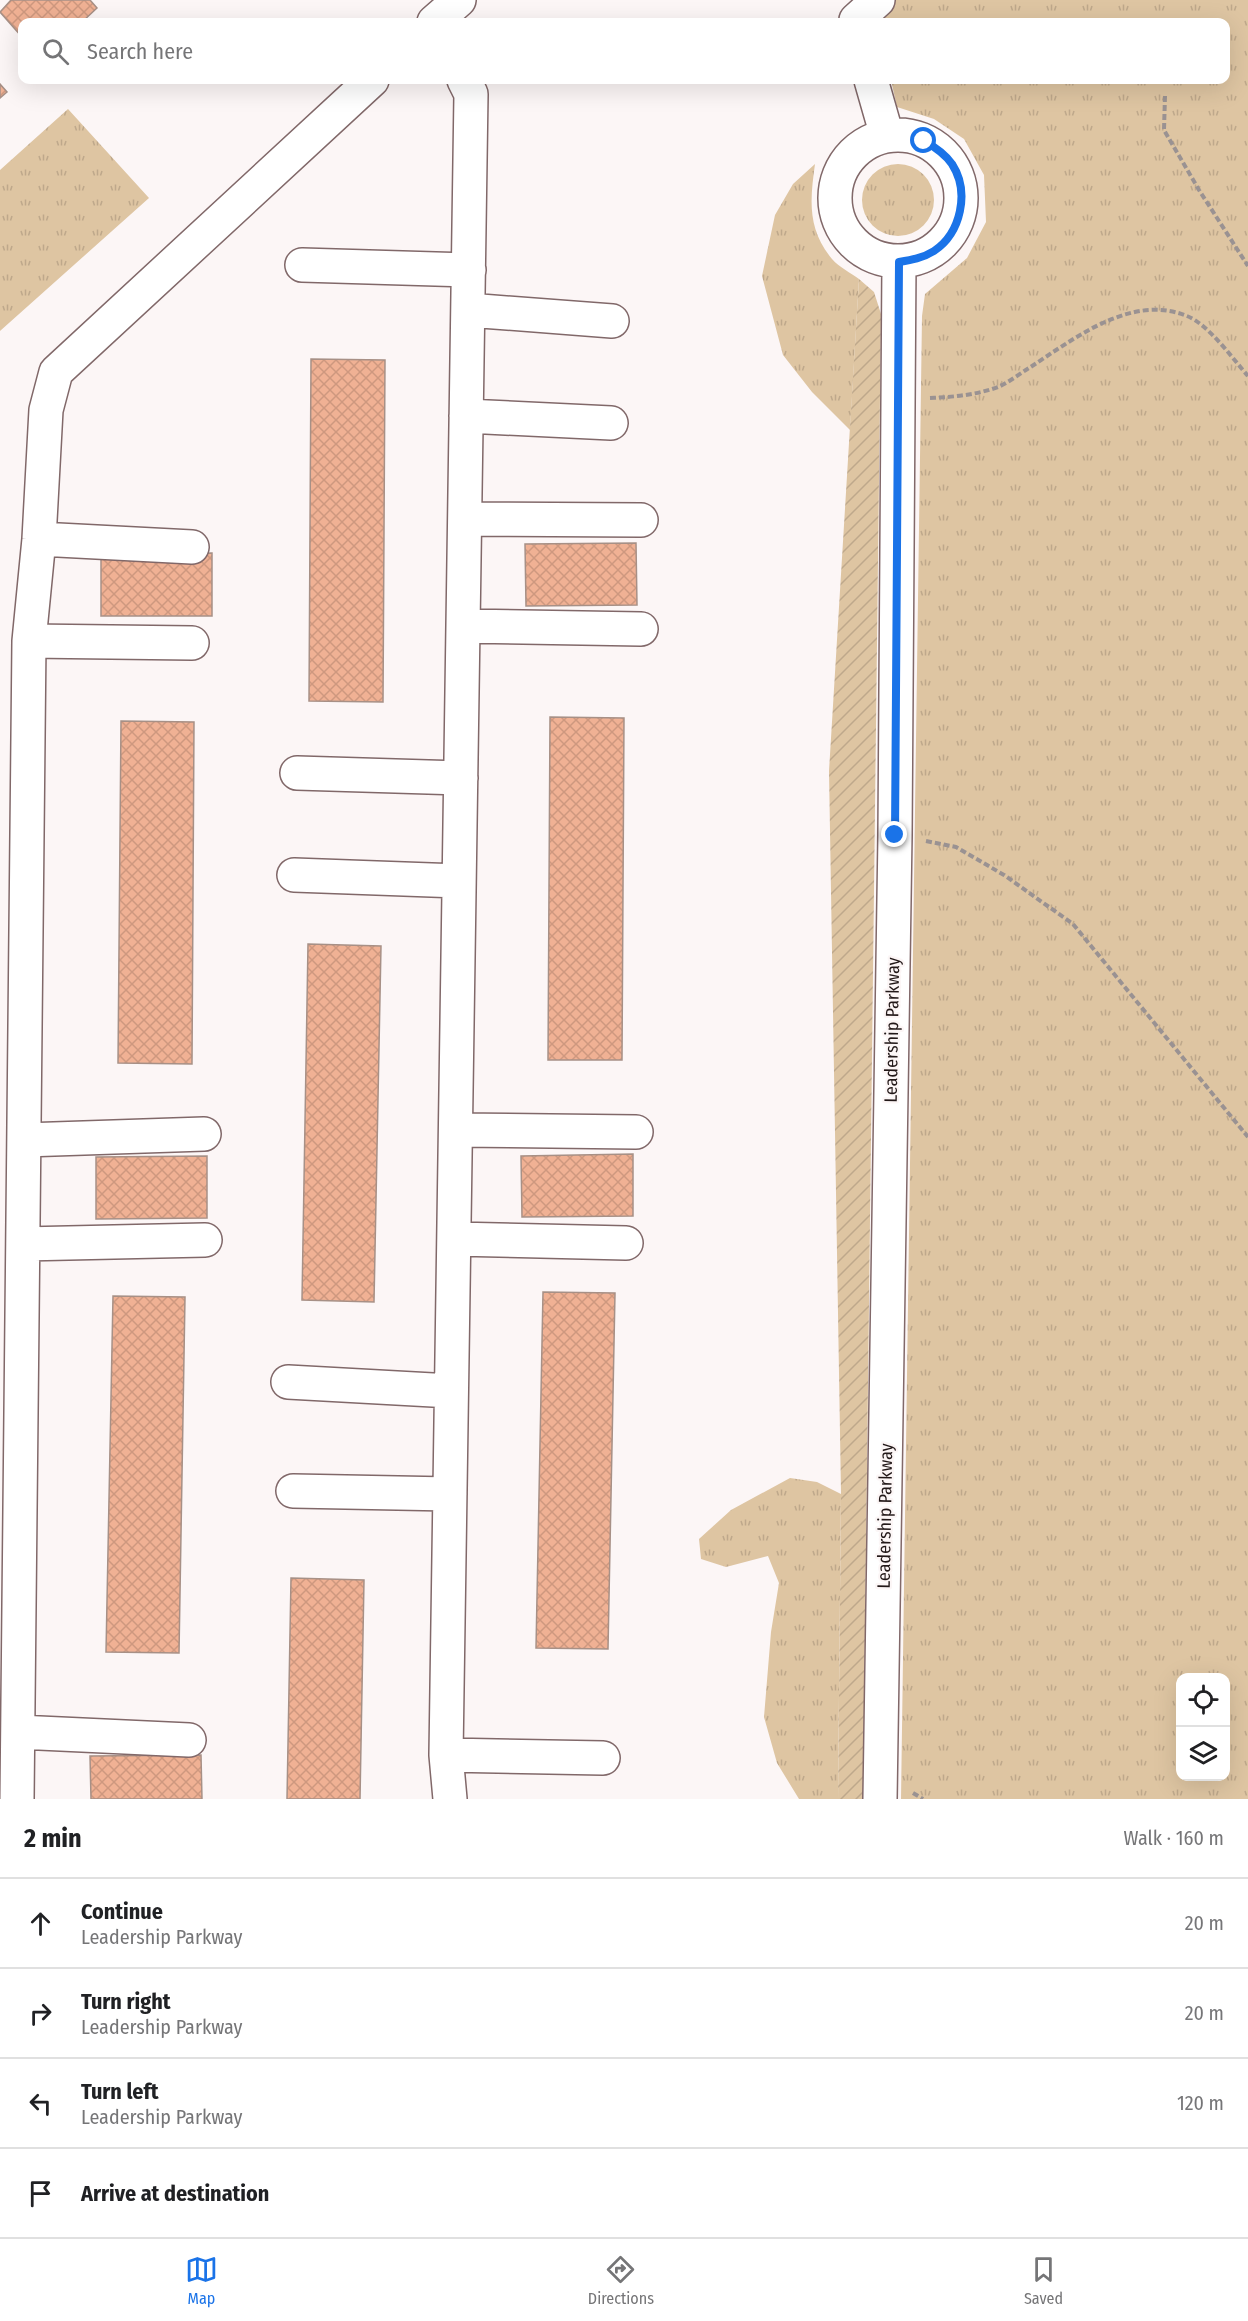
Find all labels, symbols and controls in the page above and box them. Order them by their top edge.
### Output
search box [18,18,1230,84]
icon: search [39,35,72,68]
text: Search here [87,38,193,65]
route start [910,127,936,153]
route end [881,821,907,847]
street label: Leadership Parkway [880,957,904,1103]
street label: Leadership Parkway [873,1443,897,1589]
map controls [1176,1673,1230,1781]
button: locate [1176,1673,1230,1727]
button: layers [1176,1727,1230,1781]
text: 2 min [24,1823,82,1854]
text: Walk · 160 m [1124,1826,1224,1850]
text: Continue [81,1898,163,1925]
icon: ahead [24,1907,57,1940]
text: 20 m [1185,1911,1224,1935]
text: Leadership Parkway [81,1925,242,1949]
text: Turn right [81,1988,170,2015]
icon: right [24,1997,57,2030]
text: 20 m [1185,2001,1224,2025]
text: Leadership Parkway [81,2015,242,2039]
text: Turn left [81,2078,159,2105]
icon: left [24,2087,57,2120]
text: 120 m [1177,2091,1224,2115]
text: Leadership Parkway [81,2105,242,2129]
icon: arrive [24,2177,57,2210]
text: Arrive at destination [81,2180,269,2207]
tab: Map [185,2253,218,2308]
tab: Directions [588,2253,654,2308]
tab: Saved [1024,2253,1063,2308]

